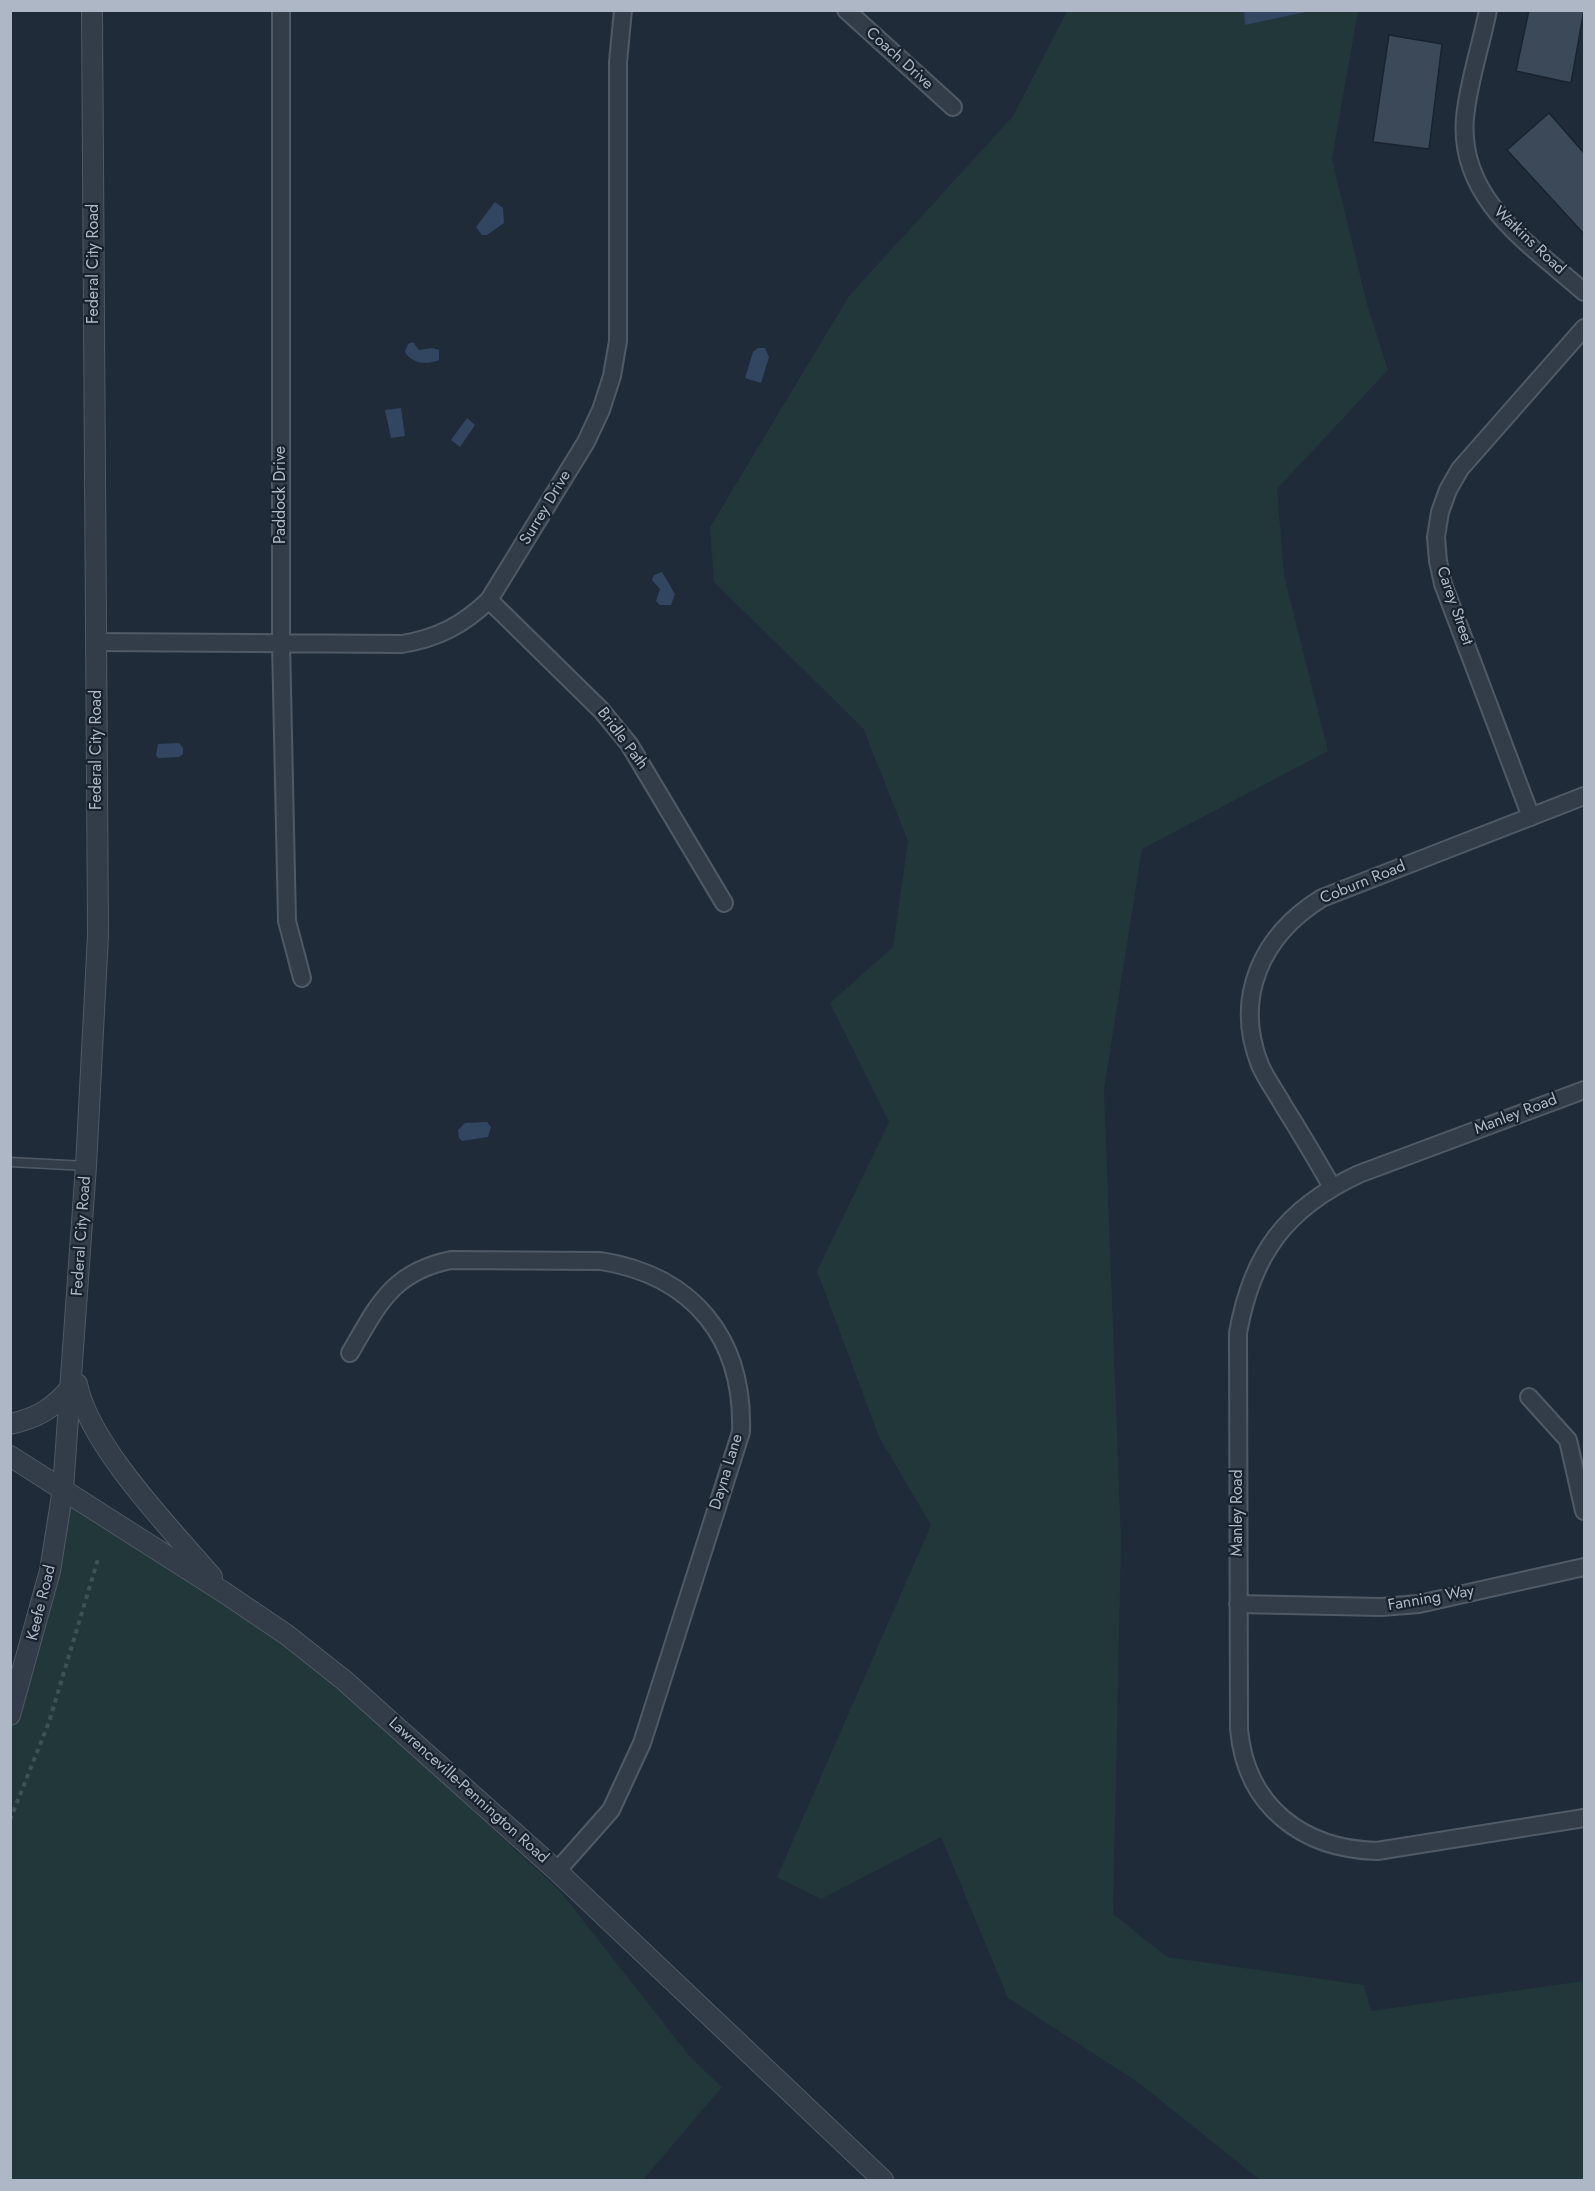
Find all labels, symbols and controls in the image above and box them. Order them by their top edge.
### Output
street label: Coach Drive [861,24,937,94]
street label: Watkins Road [1489,203,1569,279]
street label: Federal City Road [84,204,104,324]
street label: Paddock Drive [271,446,291,544]
street label: Surrey Drive [516,467,576,549]
street label: Carey Street [1432,564,1476,648]
street label: Federal City Road [87,690,107,810]
street label: Bridle Path [592,704,652,774]
street label: Coburn Road [1317,857,1409,909]
street label: Manley Road [1472,1090,1560,1140]
street label: Federal City Road [68,1175,96,1297]
street label: Dayna Lane [706,1432,748,1512]
street label: Manley Road [1228,1469,1248,1557]
street label: Keefe Road [23,1563,61,1643]
street label: Fanning Way [1386,1582,1476,1616]
street label: Lawrenceville-Pennington Road [384,1714,552,1868]

